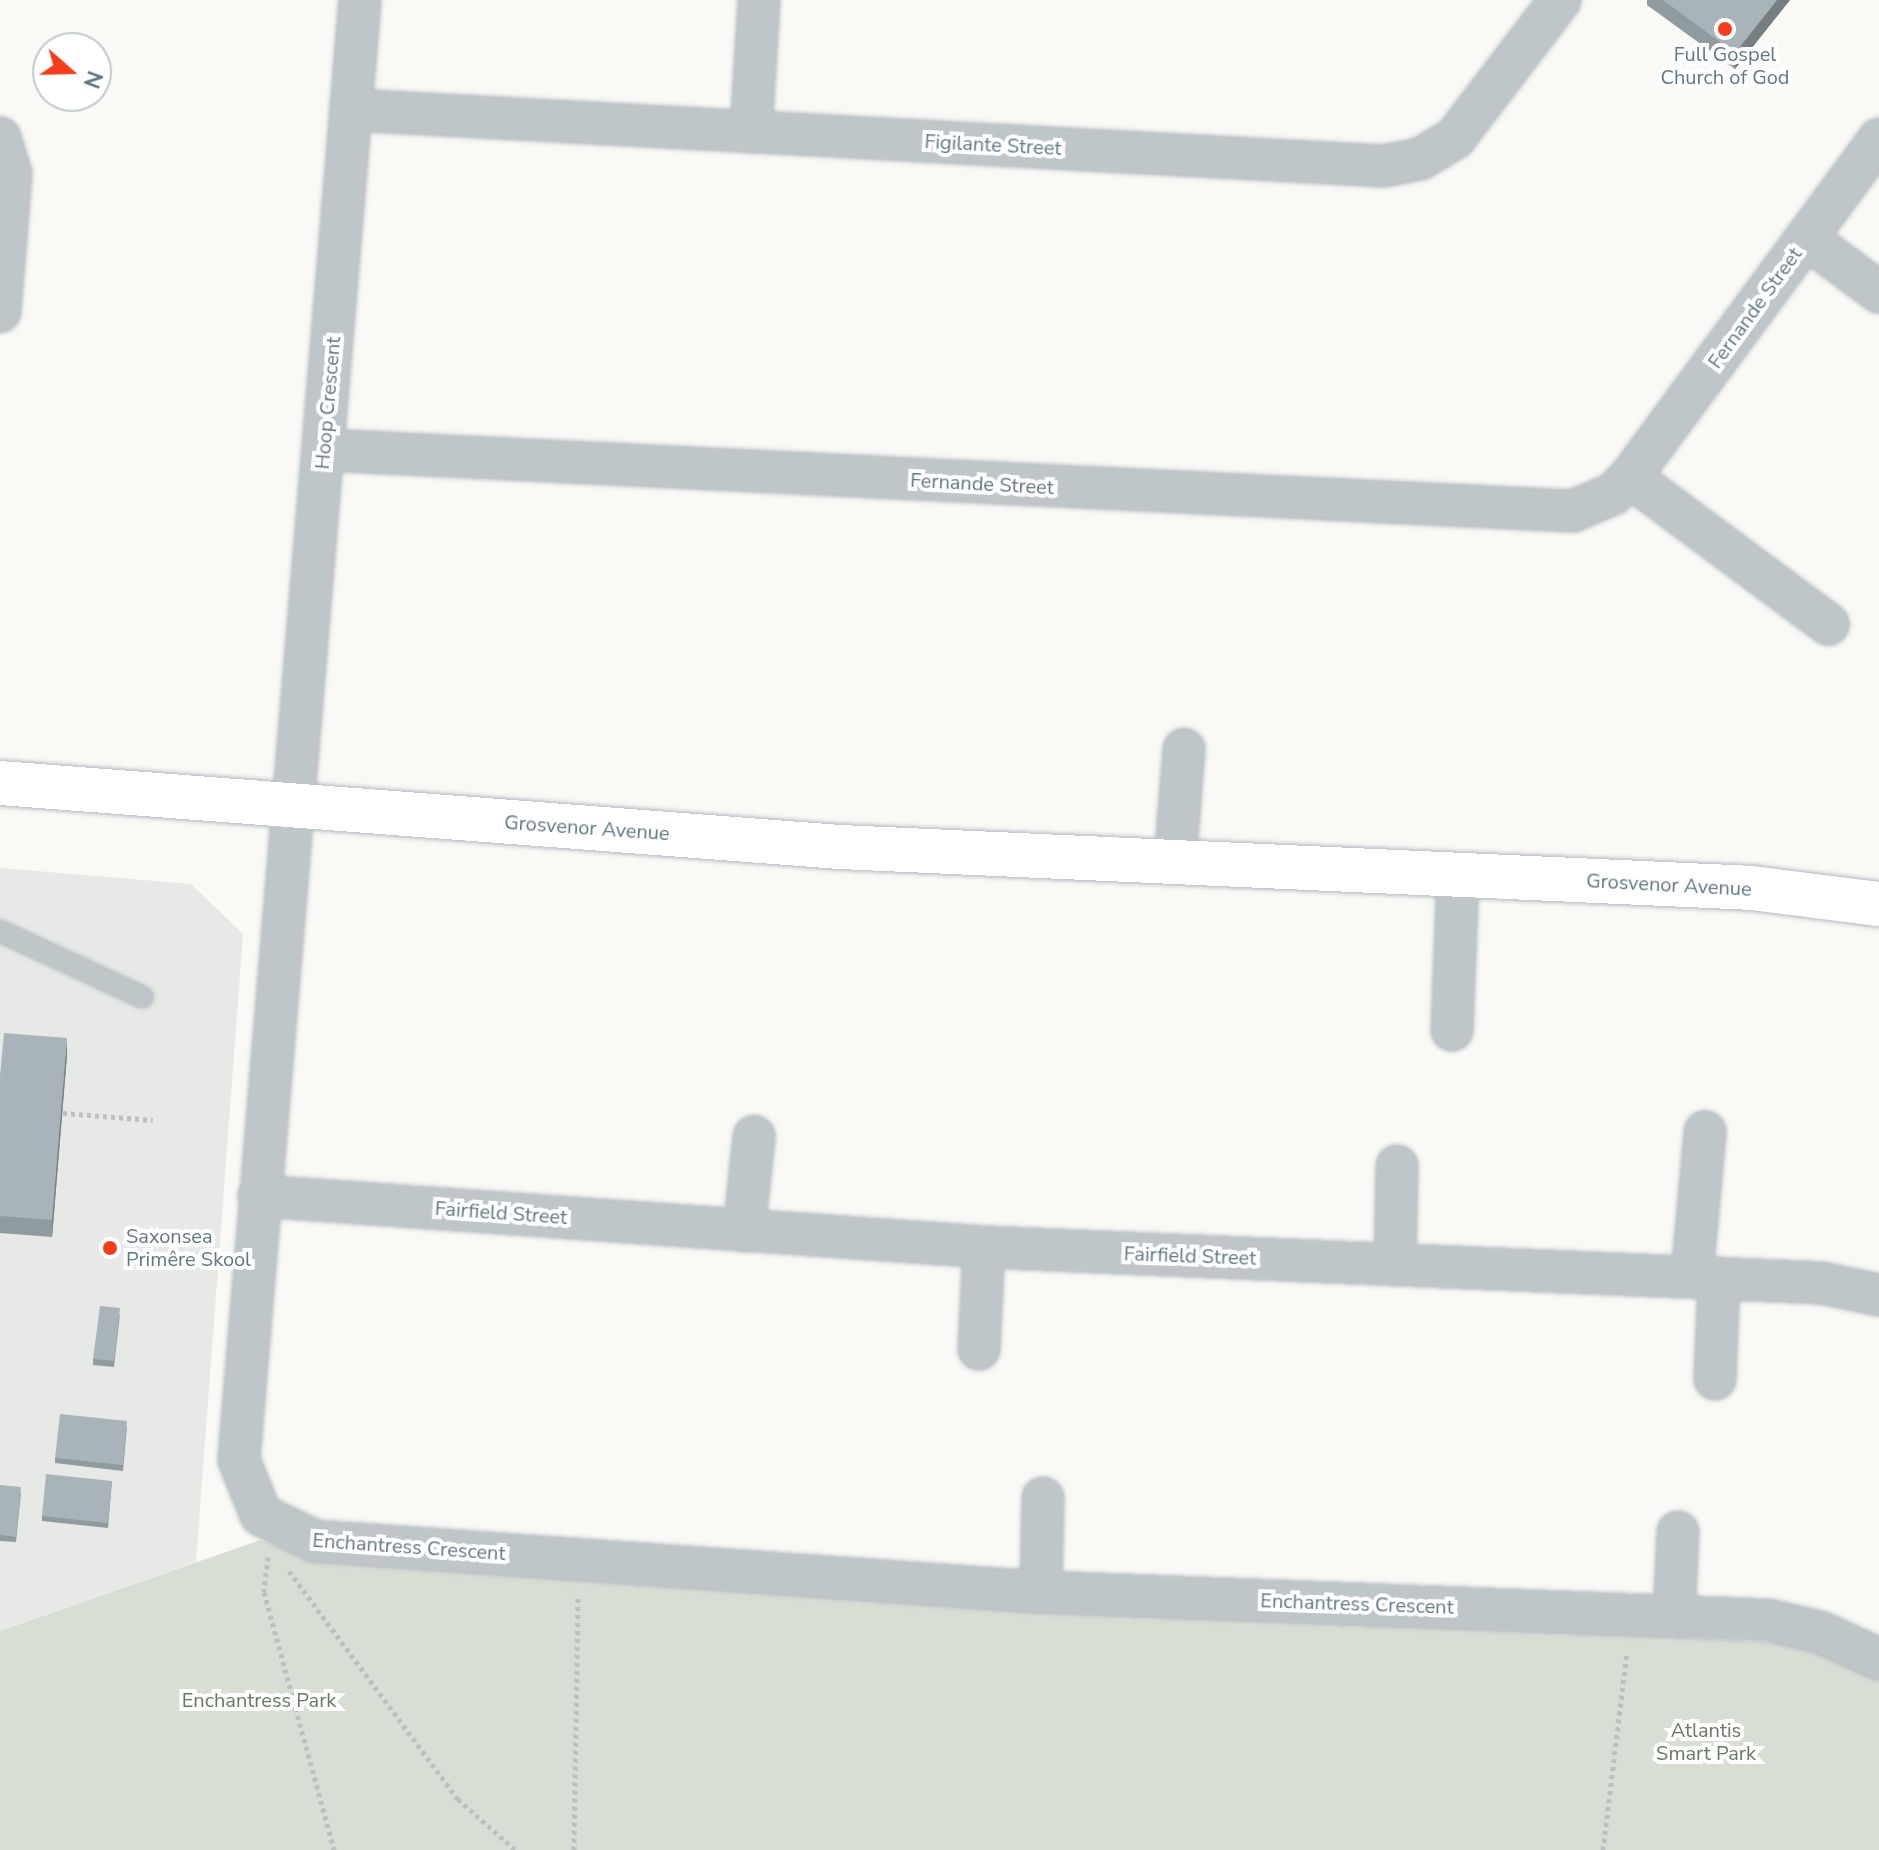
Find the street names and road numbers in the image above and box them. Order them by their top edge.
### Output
street label: Figilante Street [924,129,1062,161]
street label: Fernande Street [1703,243,1807,373]
street label: Hoop Crescent [310,336,346,470]
street label: Fernande Street [910,468,1054,500]
street label: Grosvenor Avenue [504,810,670,846]
street label: Grosvenor Avenue [1586,869,1752,901]
street label: Fairfield Street [434,1196,568,1230]
street label: Fairfield Street [1123,1242,1257,1270]
street label: Enchantress Crescent [312,1528,506,1566]
street label: Enchantress Crescent [1260,1589,1454,1619]

